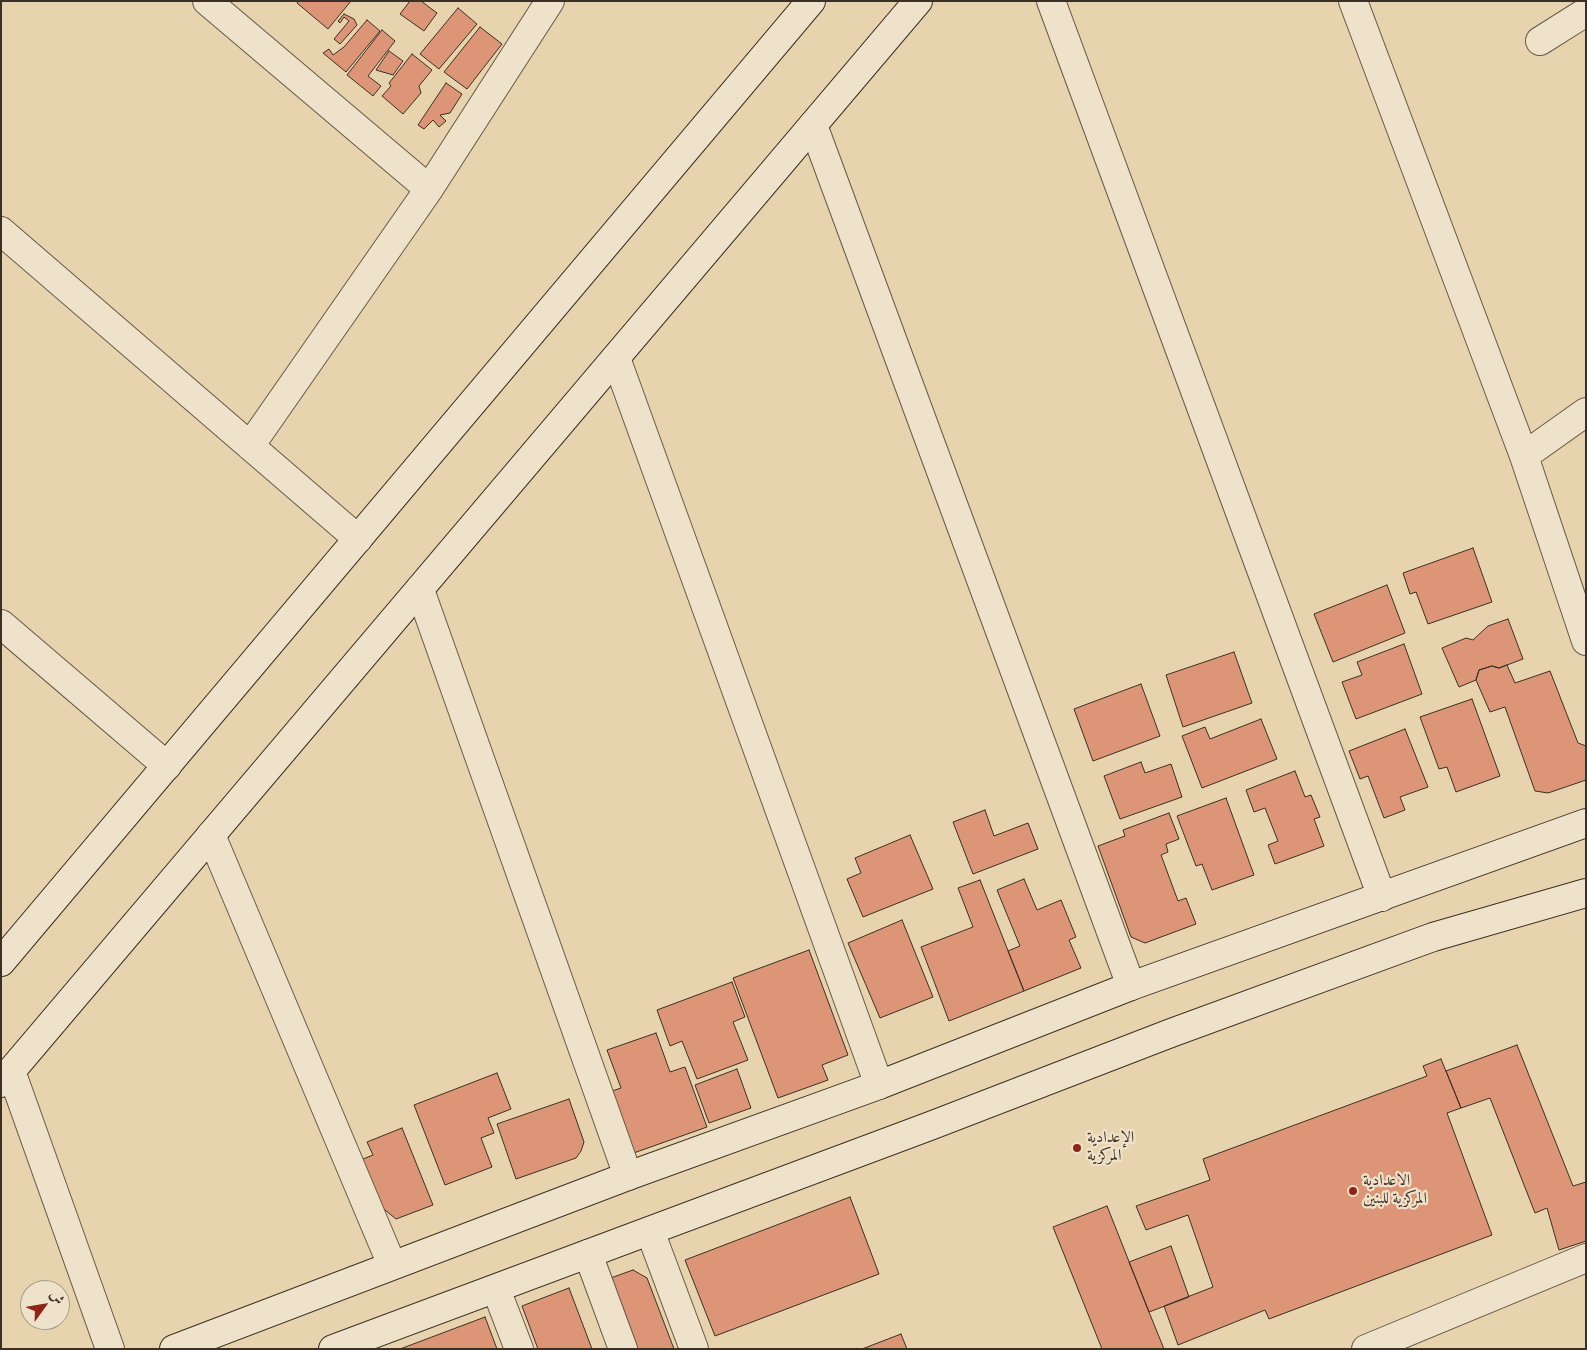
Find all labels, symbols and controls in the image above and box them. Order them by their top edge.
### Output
place label: الإعدادية المركزية [1087,1129,1134,1167]
marker: الإعدادية المركزية [1071,1142,1083,1154]
place label: الاعدادية المركزية للبنين [1363,1172,1427,1210]
marker: الاعدادية المركزية للبنين [1347,1185,1359,1197]
north arrow [20,1280,70,1330]
text: ش [46,1287,68,1308]

